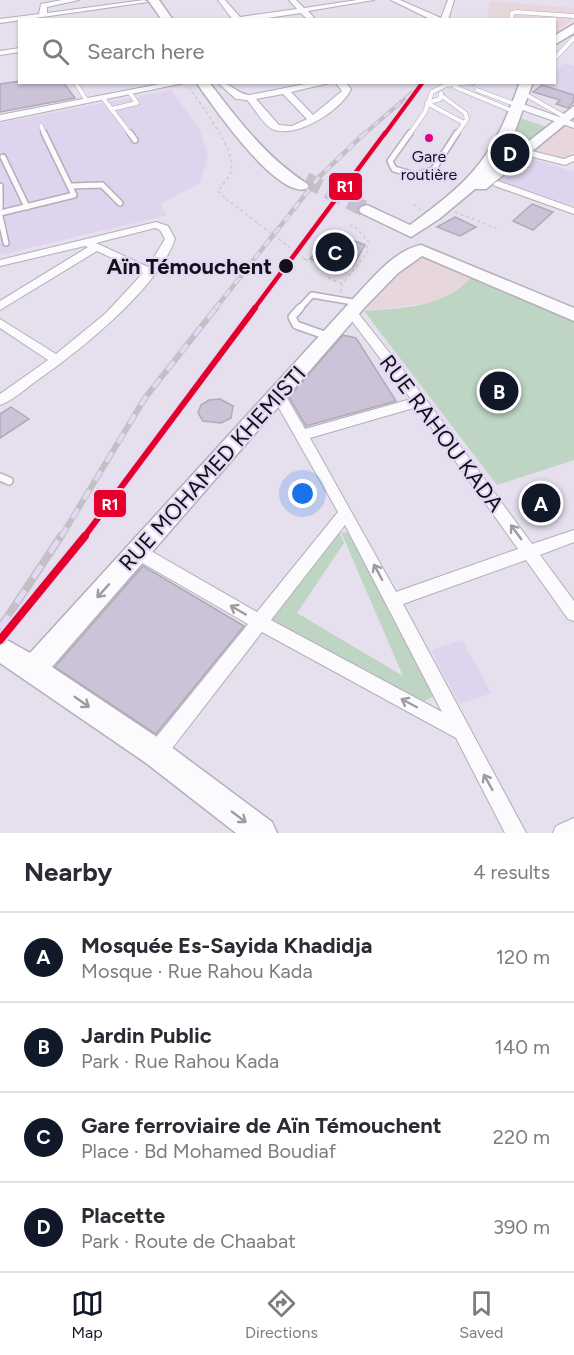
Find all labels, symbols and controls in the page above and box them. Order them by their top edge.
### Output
search box [18,18,556,84]
icon: search [39,35,72,68]
text: Search here [87,38,205,65]
pin: D [490,130,530,176]
marker: Gare routière [423,132,435,144]
place label: Gare routière [401,147,457,184]
line badge: R1 [328,172,363,201]
text: R1 [336,177,354,196]
pin: C [316,230,354,274]
place label: Aïn Témouchent [107,253,272,280]
marker: Aïn Témouchent [277,257,295,275]
street label: RUE RAHOU KADA [374,350,509,517]
street label: RUE MOHAMED KHEMISTI [113,360,311,576]
pin: B [480,368,518,414]
your location [288,479,317,508]
pin: A [522,480,560,526]
line badge: R1 [93,489,127,518]
text: R1 [101,495,119,514]
one-way arrow [510,525,522,541]
one-way arrow [372,564,384,581]
one-way arrow [96,583,110,598]
one-way arrow [230,603,247,615]
one-way arrow [73,696,89,708]
one-way arrow [401,697,418,709]
one-way arrow [482,773,493,791]
one-way arrow [231,810,247,823]
text: Nearby [24,856,112,888]
text: 4 results [473,860,550,884]
text: Mosquée Es-Sayida Khadidja [81,932,373,959]
text: A [36,945,51,969]
text: 120 m [496,945,550,969]
text: Mosque · Rue Rahou Kada [81,959,313,983]
text: Jardin Public [81,1022,212,1049]
text: B [37,1035,50,1059]
text: 140 m [495,1035,550,1059]
text: Park · Rue Rahou Kada [81,1049,279,1073]
text: Gare ferroviaire de Aïn Témouchent [81,1112,442,1139]
text: C [36,1125,51,1149]
text: 220 m [493,1125,550,1149]
text: Place · Bd Mohamed Boudiaf [81,1139,336,1163]
text: Placette [81,1202,165,1229]
text: D [37,1215,51,1239]
text: 390 m [493,1215,550,1239]
text: Park · Route de Chaabat [81,1229,296,1253]
tab: Map [71,1287,104,1342]
tab: Directions [245,1287,318,1342]
tab: Saved [459,1287,503,1342]

